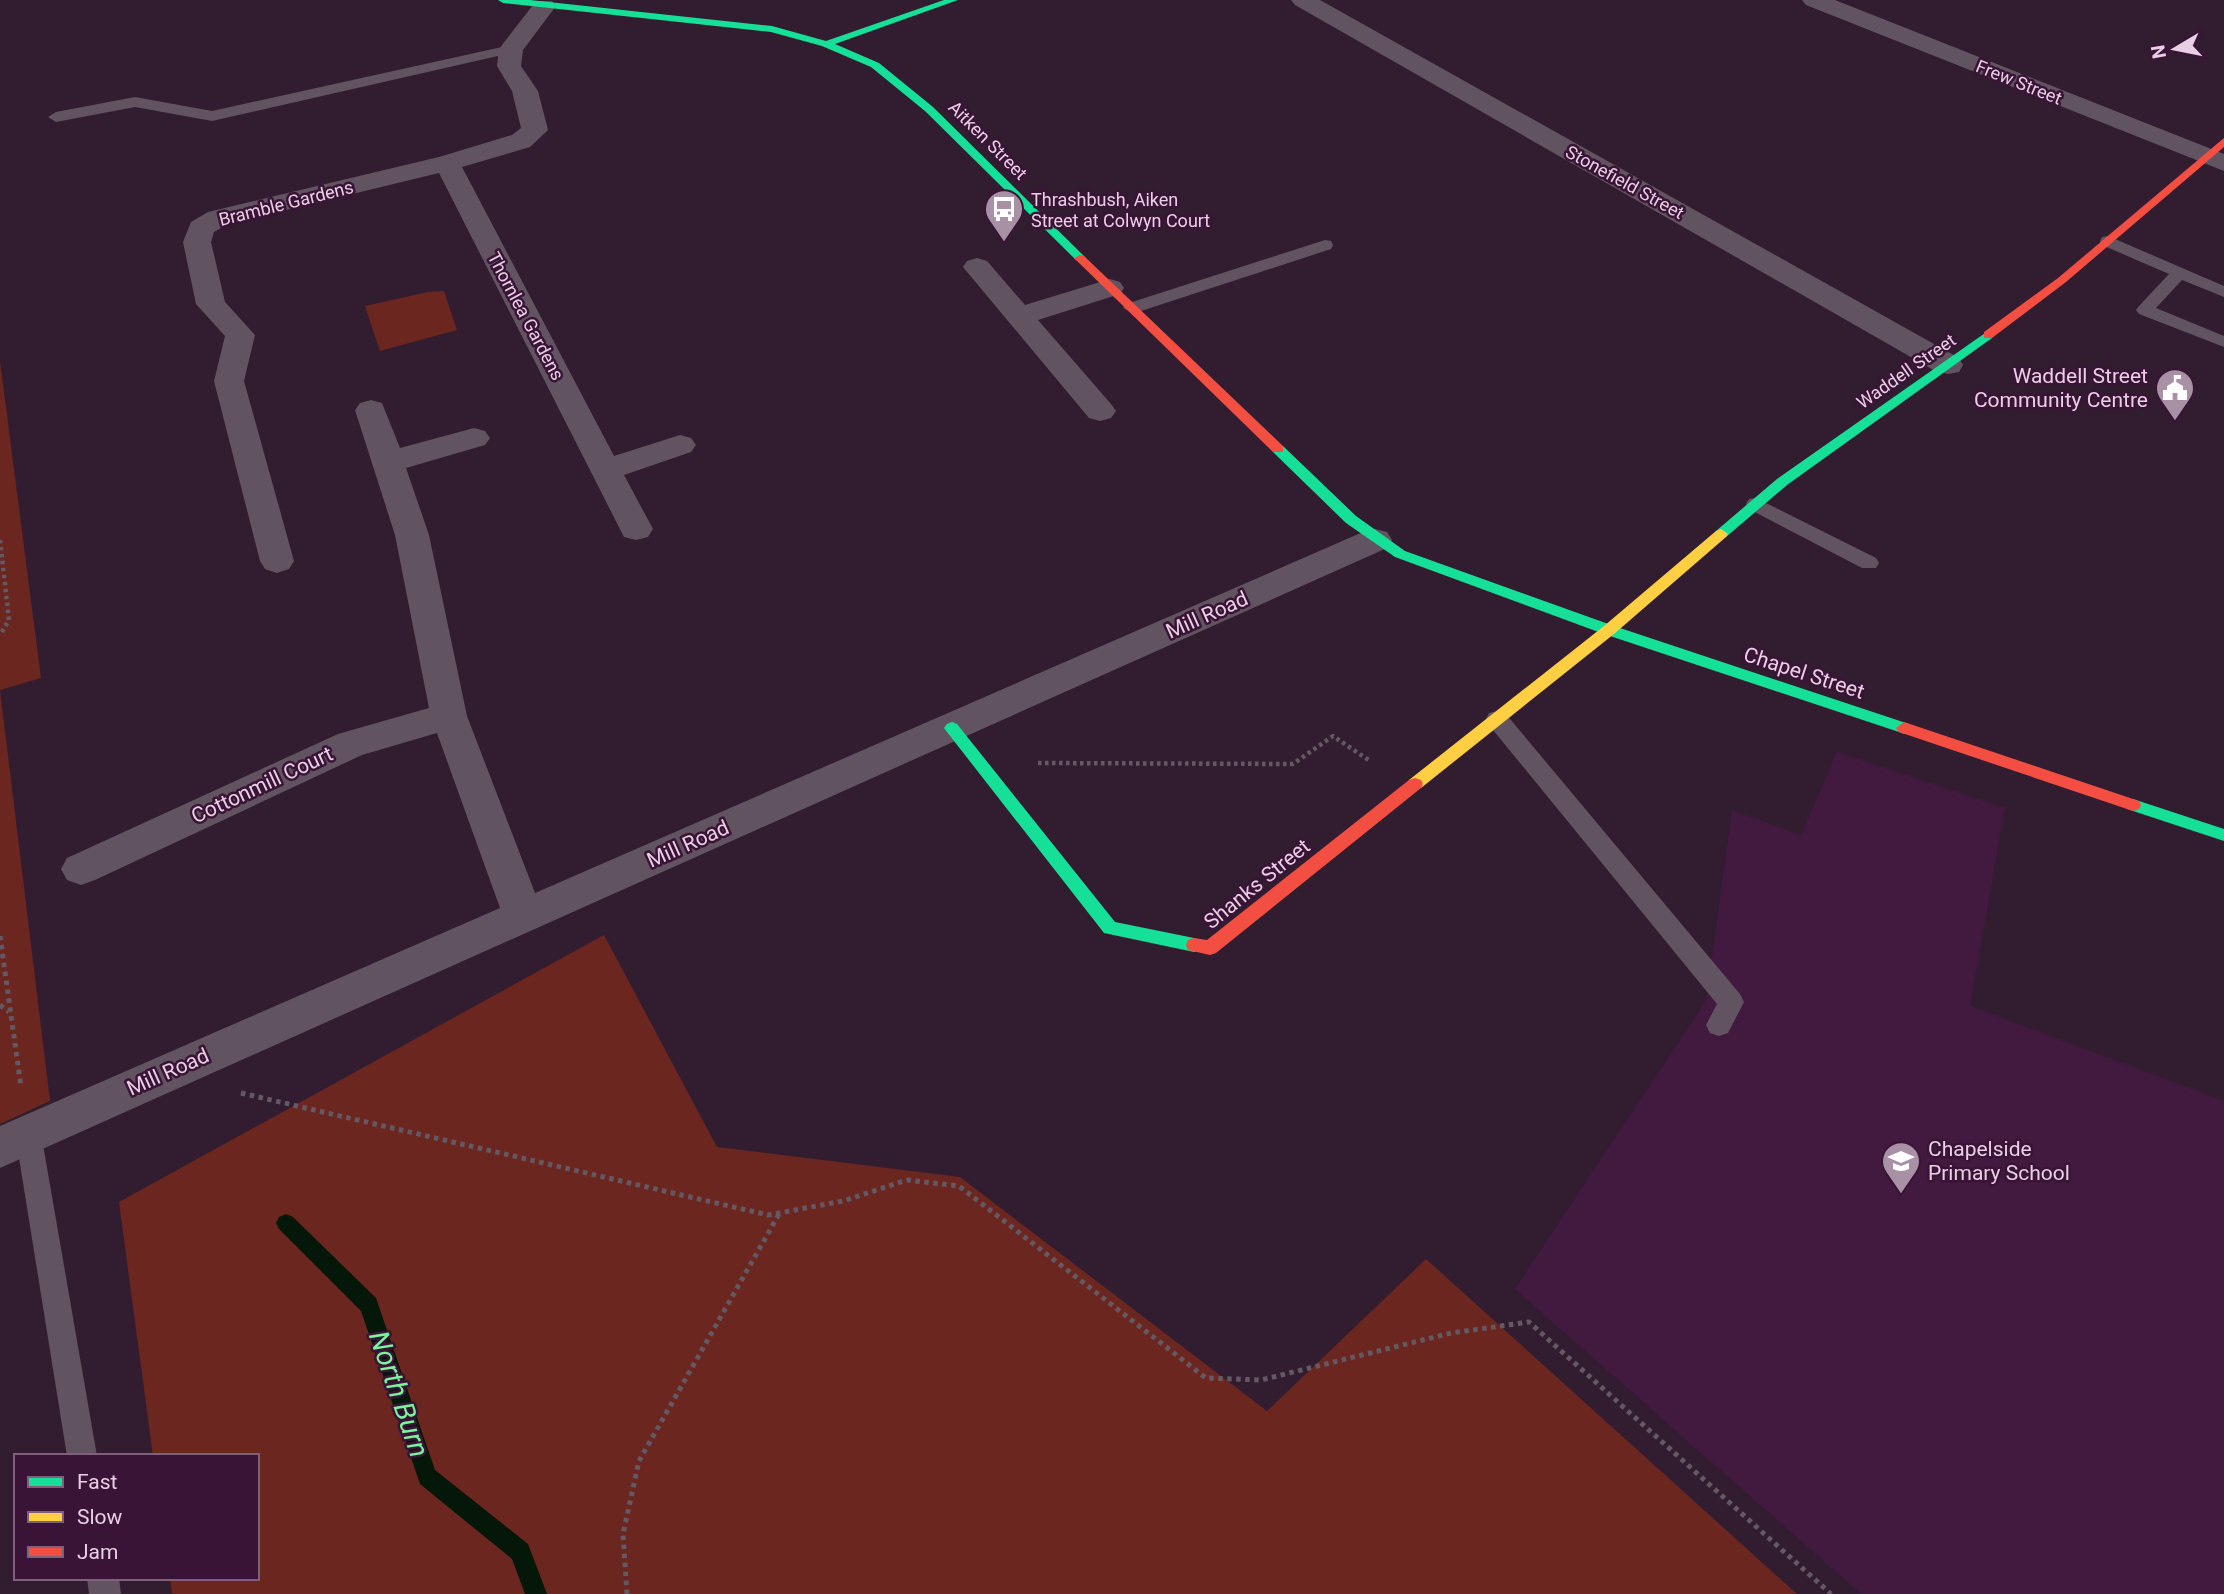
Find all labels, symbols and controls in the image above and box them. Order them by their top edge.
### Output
north arrow [2140,14,2210,84]
text: N [2146,43,2171,60]
street label: Frew Street [1973,55,2065,109]
street label: Aitken Street [944,96,1032,184]
street label: Stonefield Street [1562,141,1688,223]
street label: Bramble Gardens [217,176,355,230]
bus stop icon: Thrashbush, Aiken Street at Colwyn Court [983,188,1025,243]
place label: Thrashbush, Aiken Street at Colwyn Court [1031,189,1210,231]
street label: Thornlea Gardens [483,248,569,384]
street label: Waddell Street [1852,329,1960,413]
place label: Waddell Street Community Centre [1974,364,2148,412]
public building icon: Waddell Street Community Centre [2154,367,2196,422]
street label: Mill Road [1162,586,1252,644]
street label: Chapel Street [1741,642,1867,704]
street label: Cottonmill Court [187,742,337,828]
street label: Mill Road [643,815,733,873]
street label: Shanks Street [1199,834,1315,934]
street label: Mill Road [123,1043,213,1101]
place label: Chapelside Primary School [1928,1137,2070,1185]
school or university icon: Chapelside Primary School [1880,1140,1922,1195]
water label: North Burn [362,1326,436,1462]
legend [14,1454,259,1580]
text: Fast [77,1470,118,1494]
text: Slow [77,1505,123,1529]
text: Jam [77,1540,118,1564]

